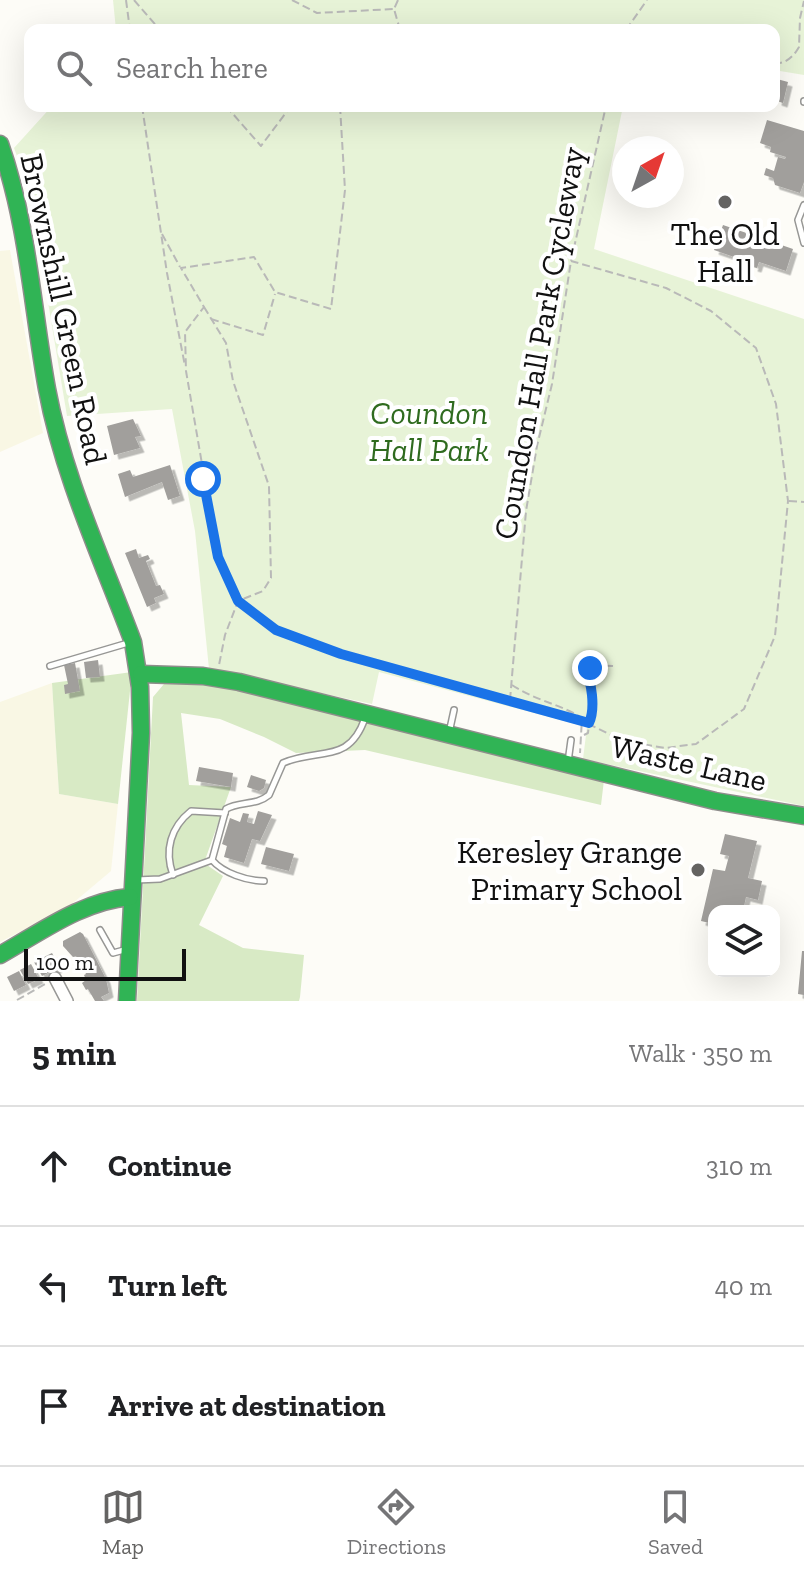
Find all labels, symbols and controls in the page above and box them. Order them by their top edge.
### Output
search box [24,24,780,112]
icon: search [52,46,96,90]
text: Search here [116,50,268,86]
north arrow [612,136,684,208]
street label: Coundon Hall Park Cycleway [486,143,592,542]
street label: Brownshill Green Road [12,150,116,468]
marker: The Old Hall [716,193,734,211]
place label: The Old Hall [670,215,780,290]
park label: Coundon Hall Park [369,394,489,469]
route start [185,461,221,497]
route end [572,650,608,686]
street label: Waste Lane [608,727,770,799]
place label: Keresley Grange Primary School [457,833,682,908]
marker: Keresley Grange Primary School [689,861,707,879]
map controls [708,905,780,977]
button: layers [708,905,780,977]
scale bar [24,945,186,981]
text: 100 m [36,949,94,976]
text: 5 min [32,1033,116,1074]
text: Walk · 350 m [629,1037,772,1069]
icon: ahead [32,1144,76,1188]
text: Continue [108,1148,232,1184]
text: 310 m [706,1150,772,1182]
icon: left [32,1264,76,1308]
text: Turn left [108,1268,227,1304]
text: 40 m [715,1270,772,1302]
icon: arrive [32,1384,76,1428]
text: Arrive at destination [108,1388,385,1424]
tab: Map [101,1485,145,1560]
tab: Directions [347,1485,446,1560]
tab: Saved [648,1485,703,1560]

